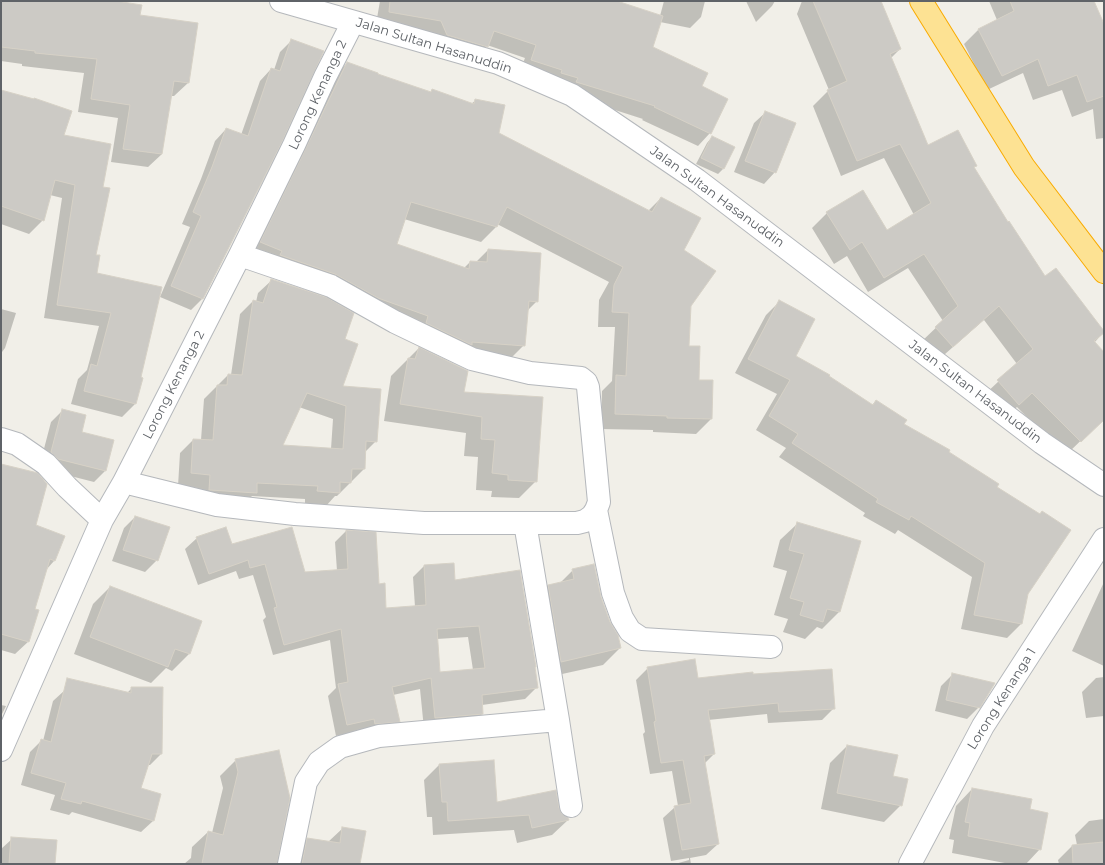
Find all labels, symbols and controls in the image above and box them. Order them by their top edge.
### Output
street label: Jalan Sultan Hasanuddin [354,15,514,77]
street label: Lorong Kenanga 2 [286,38,350,152]
street label: Jalan Sultan Hasanuddin [647,143,787,251]
street label: Lorong Kenanga 2 [140,328,208,442]
street label: Jalan Sultan Hasanuddin [906,337,1044,447]
street label: Lorong Kenanga 1 [964,645,1040,753]

